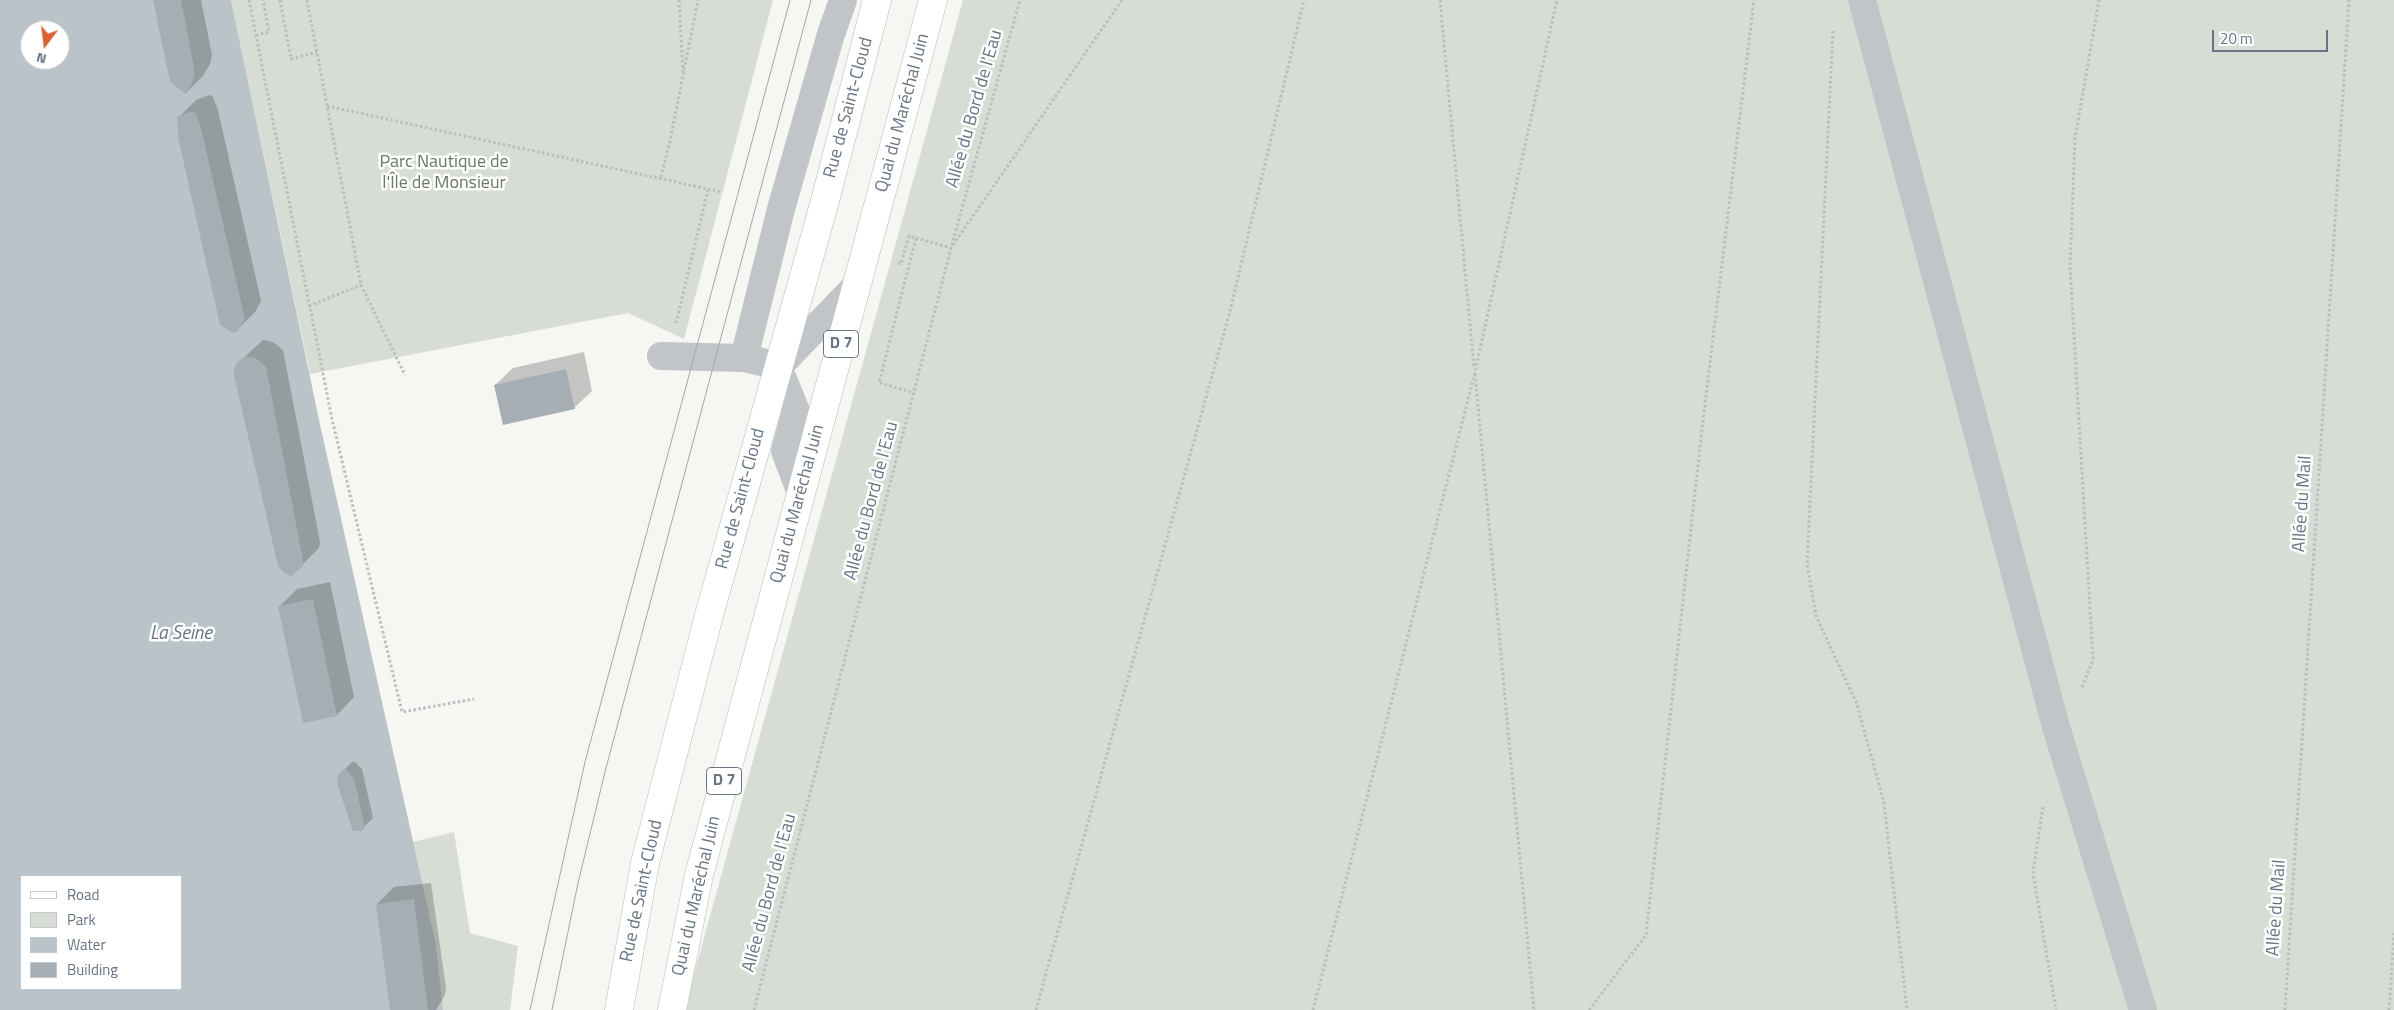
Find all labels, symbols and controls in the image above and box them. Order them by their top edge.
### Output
north arrow [20,20,70,70]
scale bar [2214,20,2330,52]
text: 20 m [2220,27,2253,50]
street label: Allée du Bord de l'Eau [942,28,1008,190]
street label: Quai du Maréchal Juin [871,31,935,195]
street label: Rue de Saint-Cloud [820,35,878,181]
text: N [34,48,49,70]
park label: Parc Nautique de l'Île de Monsieur [379,152,509,194]
road number: D 7 [824,330,858,358]
street label: Allée du Bord de l'Eau [840,419,904,583]
street label: Quai du Maréchal Juin [766,422,830,586]
street label: Rue de Saint-Cloud [712,426,770,572]
street label: Allée du Mail [2289,455,2317,553]
water label: La Seine [150,623,212,645]
road number: D 7 [706,768,742,794]
street label: Allée du Bord de l'Eau [738,811,802,975]
street label: Quai du Maréchal Juin [668,814,726,978]
street label: Rue de Saint-Cloud [616,818,668,964]
street label: Allée du Mail [2263,859,2291,957]
legend [20,875,182,990]
text: Road [67,883,99,906]
text: Park [67,908,96,931]
text: Water [67,933,106,956]
text: Building [67,958,118,981]

